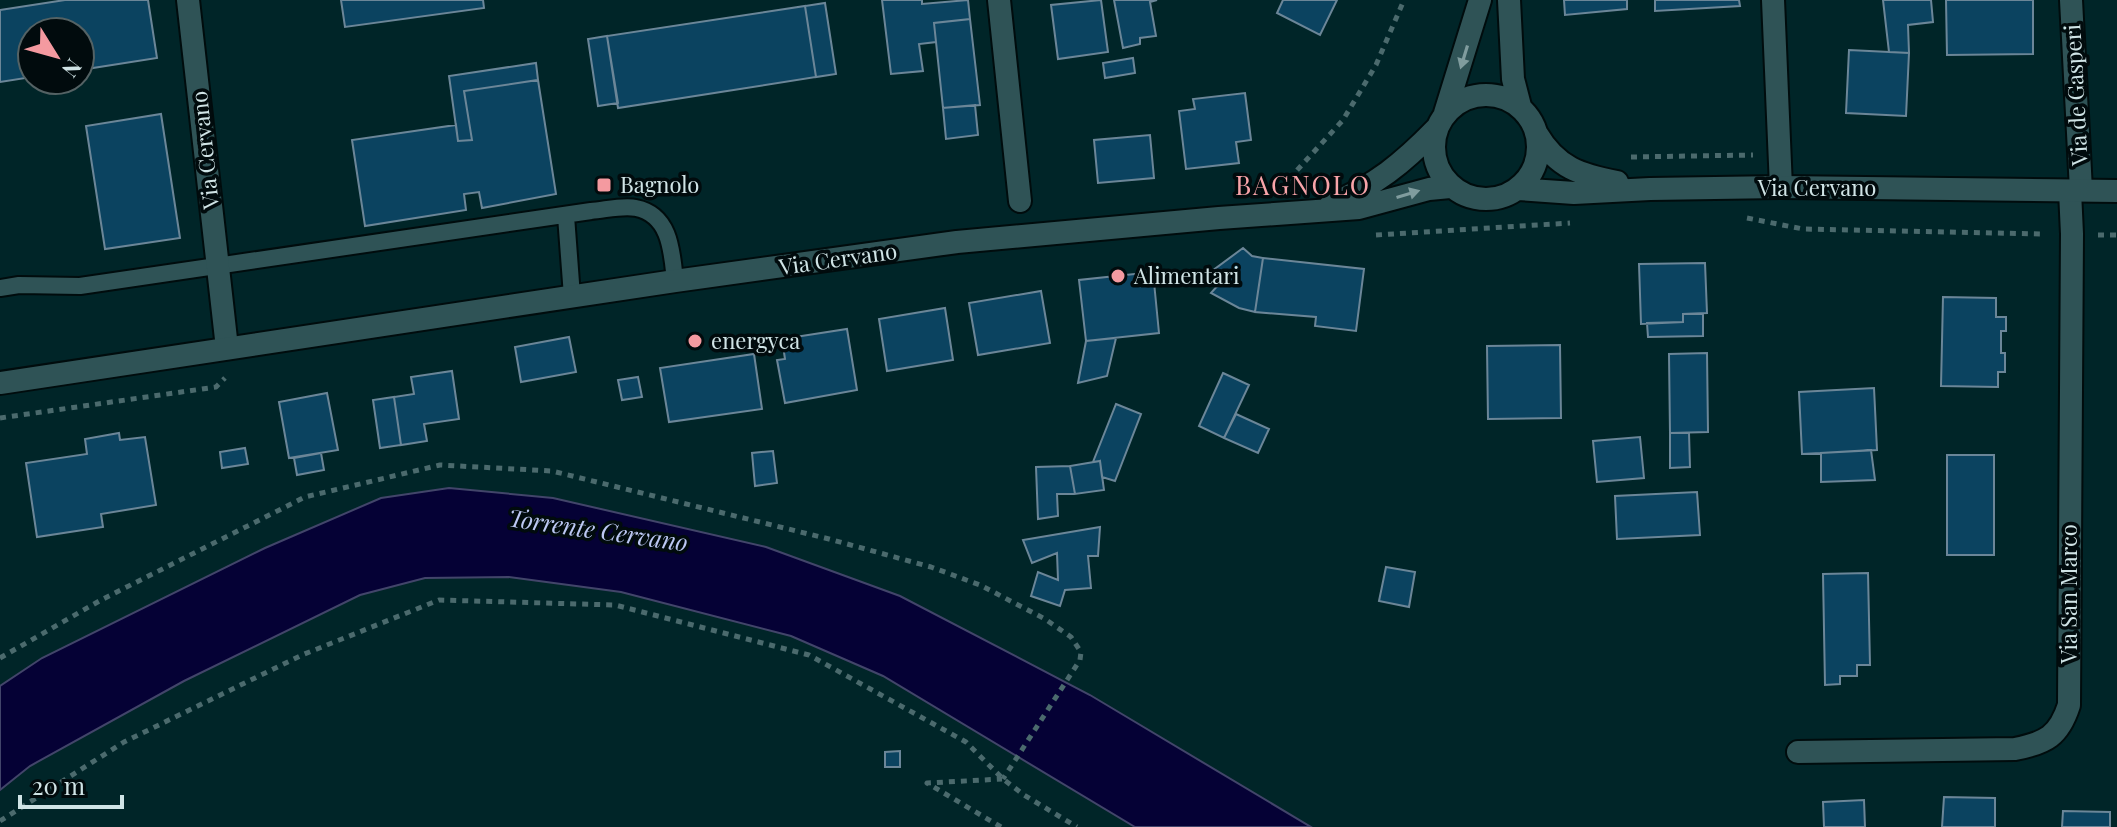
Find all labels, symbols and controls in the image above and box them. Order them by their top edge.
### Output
north arrow [16,16,96,96]
street label: Via de Gasperi [2056,24,2094,168]
one-way arrow [1457,46,1469,70]
text: N [56,53,90,84]
street label: Via Cervano [183,90,225,212]
district label: BAGNOLO [1235,167,1371,202]
place label: Bagnolo [620,169,699,199]
street label: Via Cervano [1757,172,1876,202]
marker: Bagnolo [595,176,613,194]
one-way arrow [1397,187,1421,200]
street label: Via Cervano [776,235,899,281]
place label: Alimentari [1133,260,1239,290]
marker: Alimentari [1109,267,1127,285]
place label: energyca [711,325,800,355]
marker: energyca [686,332,704,350]
water label: Torrente Cervano [507,501,690,557]
street label: Via San Marco [2053,524,2083,665]
scale bar [20,759,122,809]
text: 20 m [32,769,85,801]

